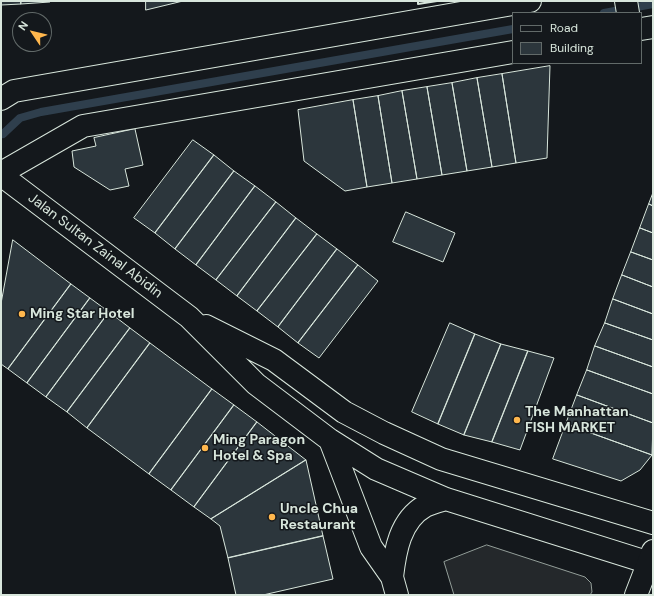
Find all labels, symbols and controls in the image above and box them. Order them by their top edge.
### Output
north arrow [12,12,52,52]
legend [512,12,642,64]
text: N [15,18,31,33]
text: Road [550,20,578,36]
text: Building [550,40,594,56]
street label: Jalan Sultan Zainal Abidin [24,190,166,302]
place label: Ming Star Hotel [30,306,135,322]
marker: Ming Star Hotel [17,309,27,319]
place label: The Manhattan FISH MARKET [525,404,629,436]
marker: The Manhattan FISH MARKET [512,415,522,425]
place label: Ming Paragon Hotel & Spa [213,432,305,464]
marker: Ming Paragon Hotel & Spa [200,443,210,453]
place label: Uncle Chua Restaurant [280,501,358,534]
marker: Uncle Chua Restaurant [267,512,277,522]

